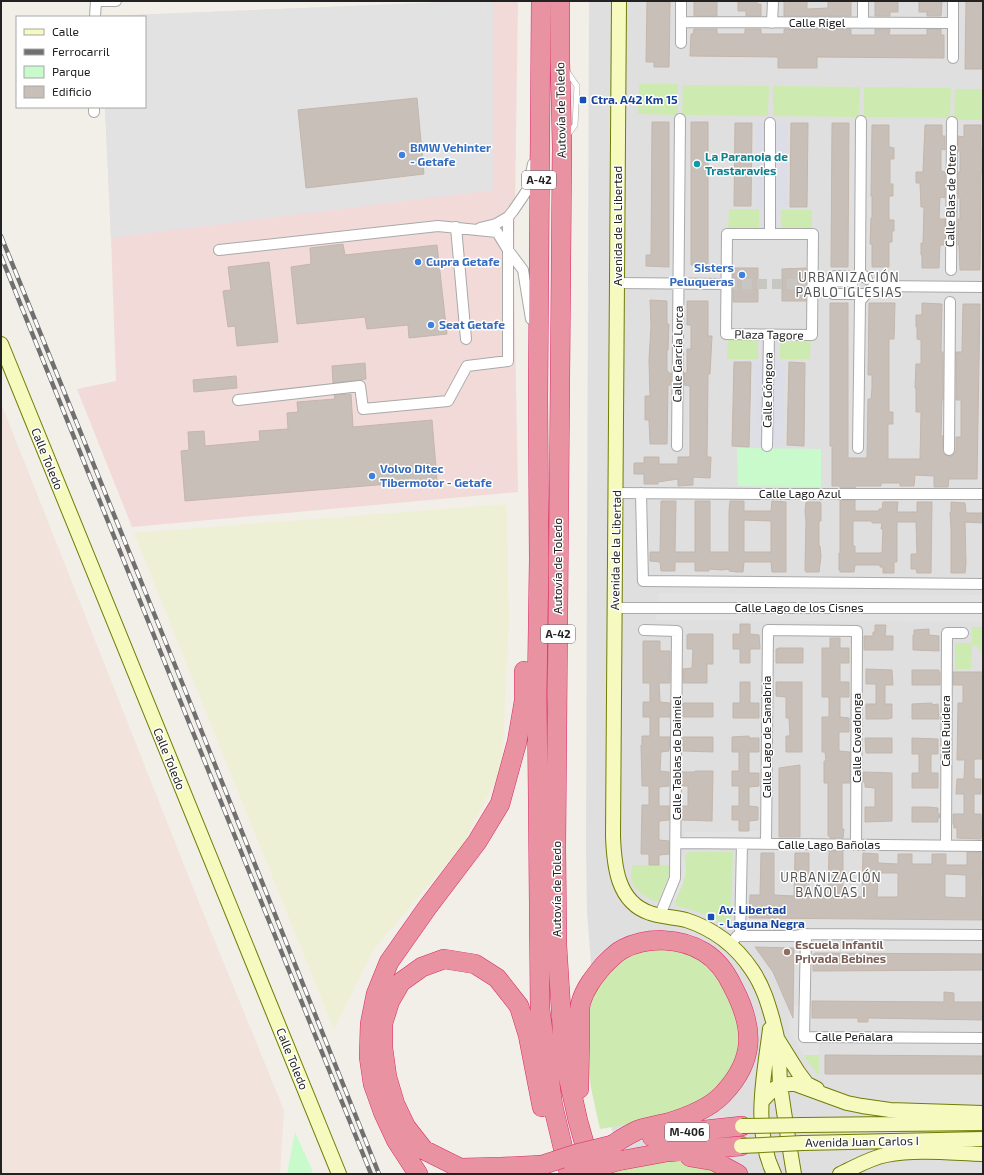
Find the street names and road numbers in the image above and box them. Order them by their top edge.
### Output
street label: Calle Rigel [789,15,846,29]
street label: Autovía de Toledo [552,62,568,158]
street label: Calle Blas de Otero [942,144,958,247]
street label: Avenida de la Libertad [610,166,624,286]
road number: A-42 [522,171,556,189]
street label: Calle García Lorca [669,306,685,402]
street label: Plaza Tagore [734,326,804,342]
street label: Calle Góngora [759,352,775,428]
street label: Calle Toledo [29,426,67,492]
street label: Calle Lago Azul [759,486,842,500]
street label: Avenida de la Libertad [607,490,623,610]
street label: Autovía de Toledo [550,518,564,614]
street label: Calle Lago de los Cisnes [734,600,864,614]
road number: A-42 [541,625,575,643]
street label: Calle Lago de Sanabria [759,676,773,798]
street label: Calle Covadonga [849,693,863,783]
street label: Calle Tablas de Daimiel [669,695,683,820]
street label: Calle Ruidera [938,695,952,767]
street label: Calle Toledo [151,726,189,792]
street label: Calle Lago Bañolas [778,837,880,851]
street label: Autovía de Toledo [549,841,563,937]
street label: Calle Toledo [274,1026,312,1092]
street label: Calle Peñalara [815,1029,893,1043]
road number: M-406 [665,1123,709,1141]
street label: Avenida Juan Carlos I [805,1133,919,1149]

